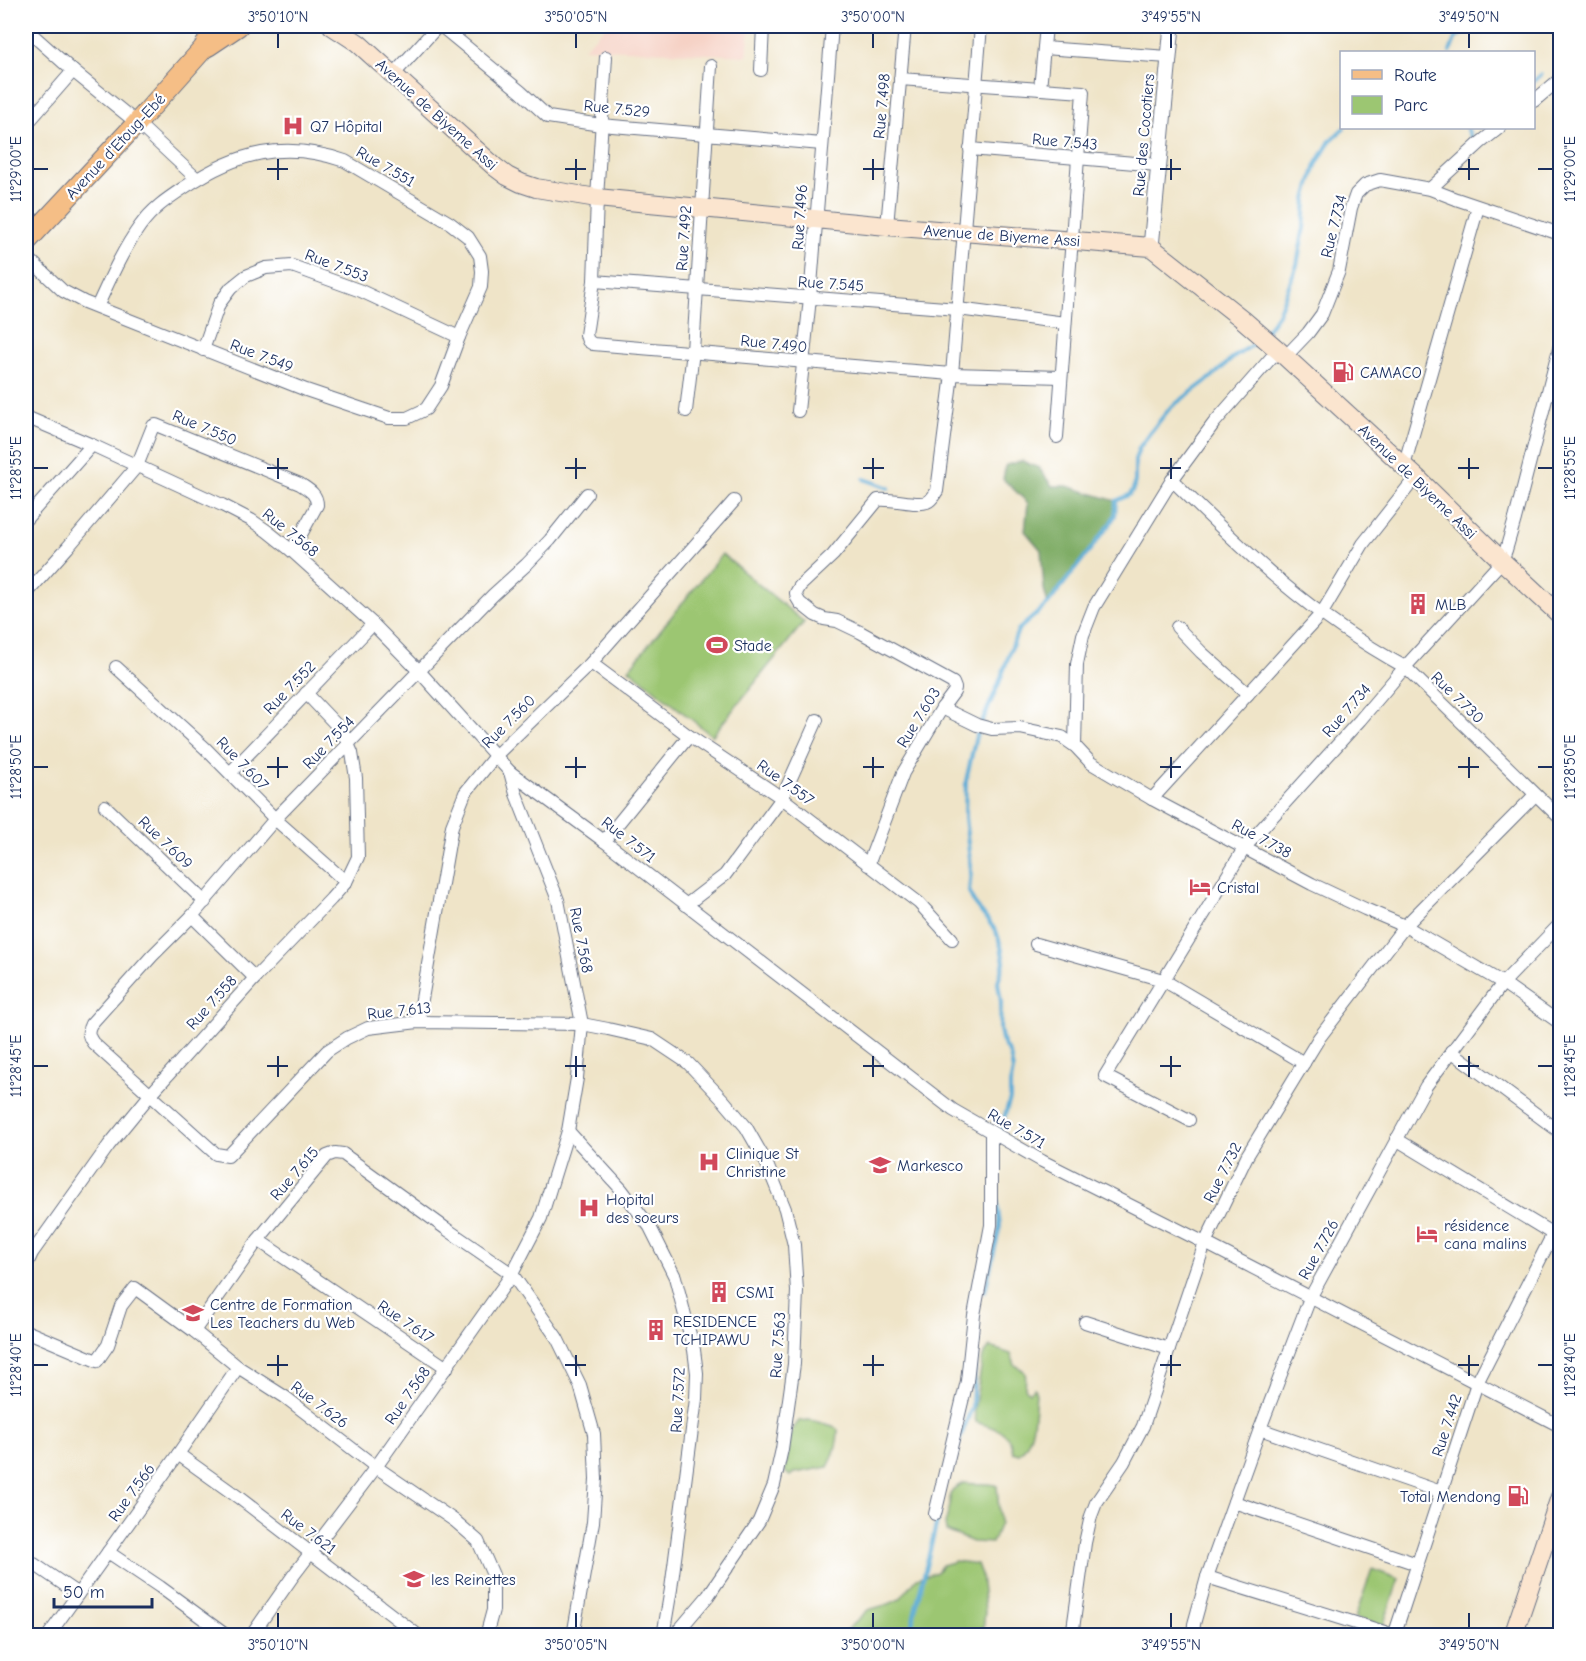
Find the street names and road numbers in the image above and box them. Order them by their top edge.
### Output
street label: Avenue de Biyeme Assi [372,55,501,174]
street label: Rue 7.498 [870,73,894,140]
street label: Rue des Cocotiers [1130,73,1158,197]
street label: Avenue d'Etoug-Ebé [62,90,169,203]
street label: Rue 7.529 [583,97,651,121]
street label: Rue 7.543 [1031,130,1098,154]
street label: Rue 7.551 [353,143,418,191]
street label: Rue 7.496 [789,184,811,251]
street label: Rue 7.734 [1317,193,1351,260]
street label: Rue 7.492 [673,205,695,271]
street label: Avenue de Biyeme Assi [923,222,1081,250]
street label: Rue 7.553 [302,246,371,286]
street label: Rue 7.545 [797,273,865,295]
street label: Rue 7.490 [740,332,808,356]
street label: Rue 7.549 [228,336,296,376]
street label: Rue 7.550 [170,406,240,450]
street label: Avenue de Biyeme Assi [1355,421,1480,543]
street label: Rue 7.568 [259,505,322,561]
street label: Rue 7.552 [260,657,319,718]
street label: Rue 7.730 [1427,668,1487,727]
street label: Rue 7.734 [1319,680,1375,741]
street label: Rue 7.603 [893,684,944,751]
street label: Rue 7.560 [478,691,539,752]
street label: Rue 7.554 [299,713,358,773]
street label: Rue 7.607 [213,733,272,794]
street label: Rue 7.557 [753,756,818,810]
street label: Rue 7.609 [135,813,196,873]
street label: Rue 7.571 [598,813,659,866]
street label: Rue 7.738 [1229,816,1294,862]
street label: Rue 7.568 [566,906,596,975]
street label: Rue 7.558 [183,972,241,1033]
street label: Rue 7.613 [366,999,432,1023]
street label: Rue 7.571 [984,1105,1049,1153]
street label: Rue 7.732 [1200,1139,1246,1206]
street label: Rue 7.615 [267,1143,323,1204]
street label: Rue 7.726 [1295,1216,1343,1283]
street label: Rue 7.617 [374,1297,437,1347]
street label: Rue 7.563 [767,1311,789,1379]
street label: Rue 7.568 [381,1363,434,1428]
street label: Rue 7.572 [667,1367,689,1433]
street label: Rue 7.626 [287,1378,351,1432]
street label: Rue 7.442 [1428,1392,1466,1459]
street label: Rue 7.566 [105,1460,159,1525]
street label: Rue 7.621 [277,1505,340,1558]

